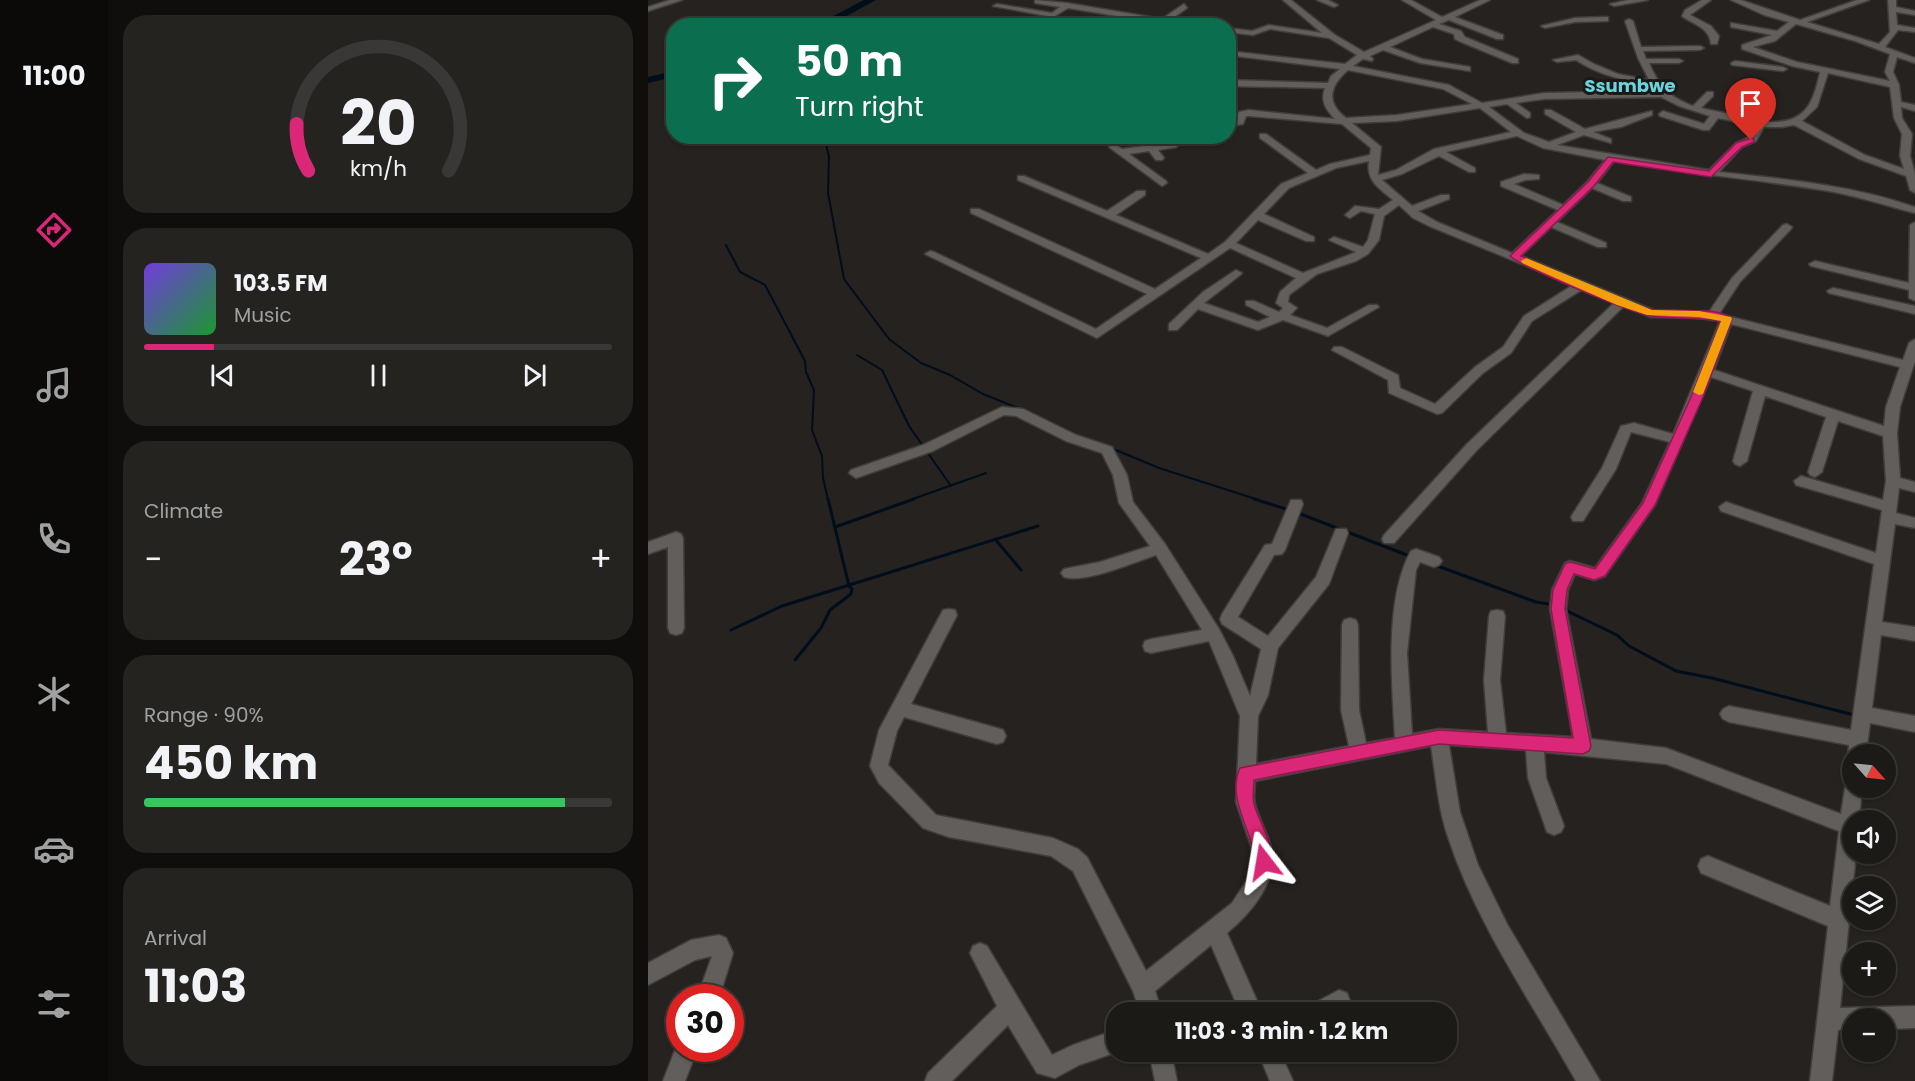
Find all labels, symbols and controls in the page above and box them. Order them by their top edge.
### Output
text: 50 m [795,32,903,91]
icon: right [696,42,774,120]
text: 11:00 [22,57,86,94]
district label: Ssumbwe [1584,73,1676,98]
pin [1725,78,1776,140]
text: 20 [340,79,416,167]
icon: arrive [1734,87,1767,120]
text: Turn right [795,88,924,125]
text: km/h [349,153,407,184]
icon: directions [33,209,75,251]
text: 103.5 FM [234,268,327,299]
text: Music [234,301,292,329]
icon: previous [206,359,239,392]
icon: pause [362,359,395,392]
icon: next [518,359,551,392]
icon: music [33,364,75,406]
text: Climate [144,497,223,525]
icon: phone [33,518,75,560]
text: 23° [339,528,413,591]
text: − [144,536,162,583]
text: + [589,536,612,583]
icon: climate [33,673,75,715]
text: Range · 90% [144,701,264,729]
text: 450 km [144,732,318,795]
north arrow [1842,744,1896,798]
map controls [1842,744,1896,1062]
button: sound [1842,810,1896,864]
icon: car [33,828,75,870]
position arrow [1232,830,1296,894]
button: layers [1842,876,1896,930]
text: Arrival [144,924,207,952]
button: + [1842,942,1896,996]
text: 11:03 [144,955,247,1018]
icon: filters [33,983,75,1025]
speed limit sign: 30 [666,984,744,1062]
button: − [1842,1008,1896,1062]
text: 11:03 · 3 min · 1.2 km [1175,1016,1388,1047]

